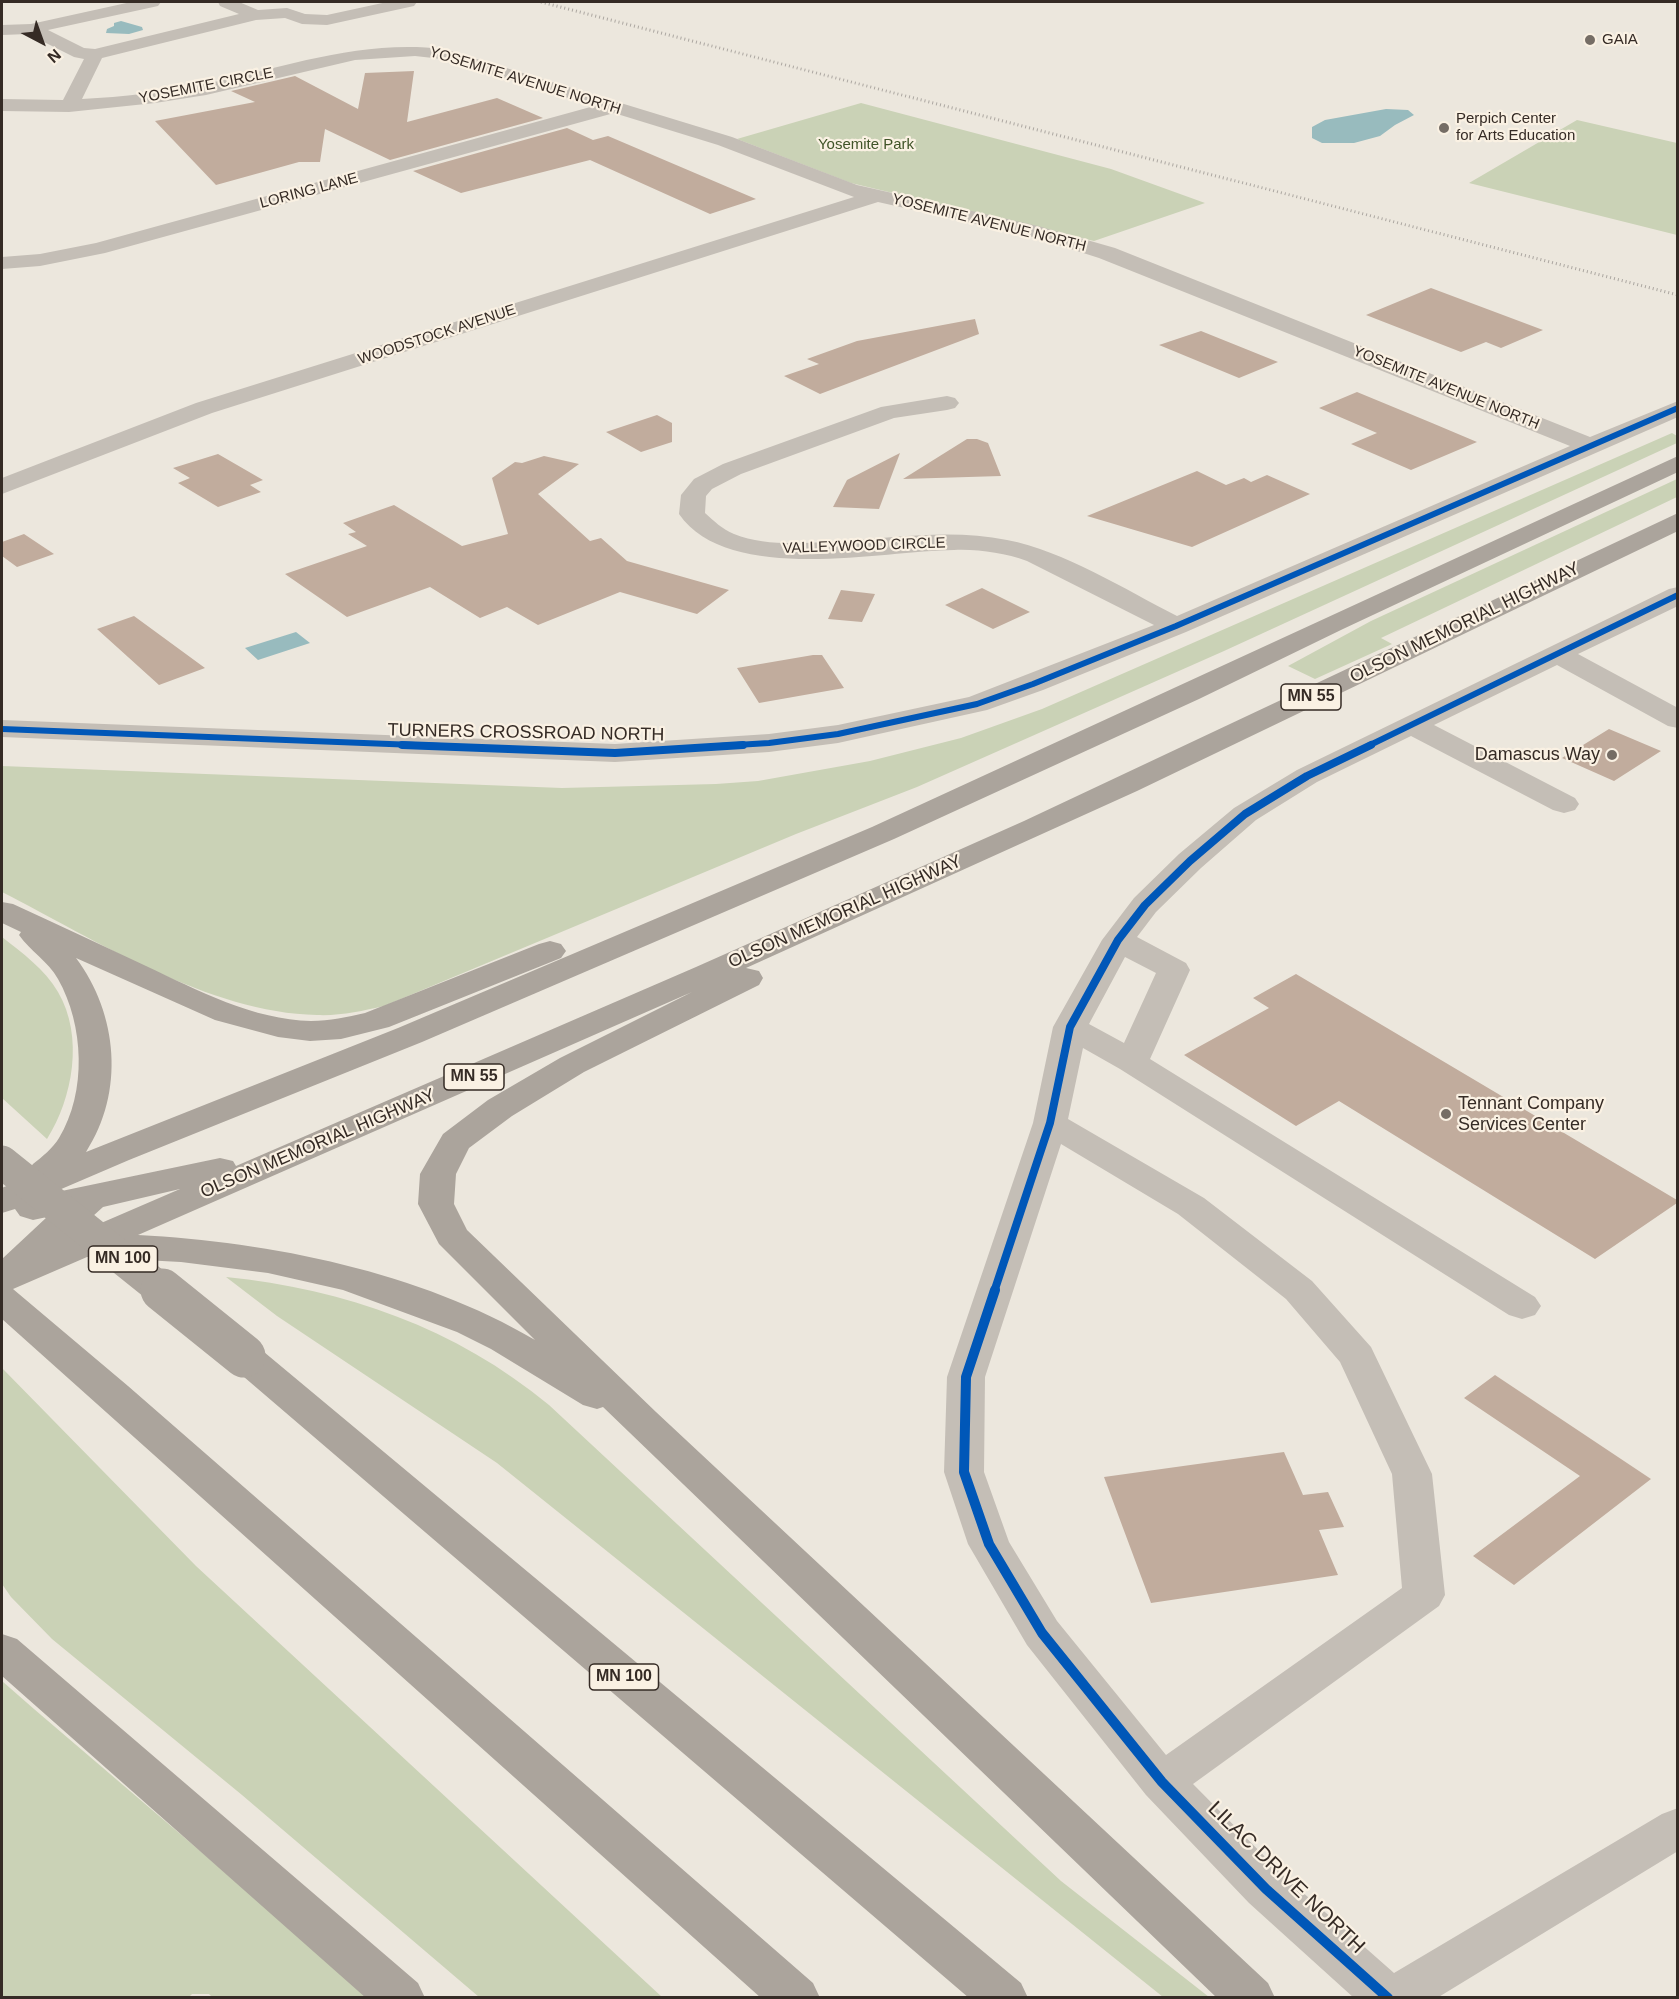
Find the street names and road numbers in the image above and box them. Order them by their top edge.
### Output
street label: YOSEMITE AVENUE NORTH [427,43,623,119]
street label: YOSEMITE CIRCLE [137,64,275,108]
street label: LORING LANE [258,169,360,213]
street label: YOSEMITE AVENUE NORTH [890,190,1088,256]
street label: WOODSTOCK AVENUE [356,301,518,369]
street label: YOSEMITE AVENUE NORTH [1350,342,1542,434]
street label: VALLEYWOOD CIRCLE [782,534,946,558]
street label: OLSON MEMORIAL HIGHWAY [1347,558,1583,688]
road number: MN 55 [1281,684,1341,710]
street label: TURNERS CROSSROAD NORTH [387,720,665,746]
street label: OLSON MEMORIAL HIGHWAY [725,851,965,973]
road number: MN 55 [444,1064,504,1090]
street label: OLSON MEMORIAL HIGHWAY [197,1085,439,1203]
road number: MN 100 [88,1246,158,1272]
road number: MN 100 [590,1664,658,1690]
street label: LILAC DRIVE NORTH [1202,1797,1370,1959]

